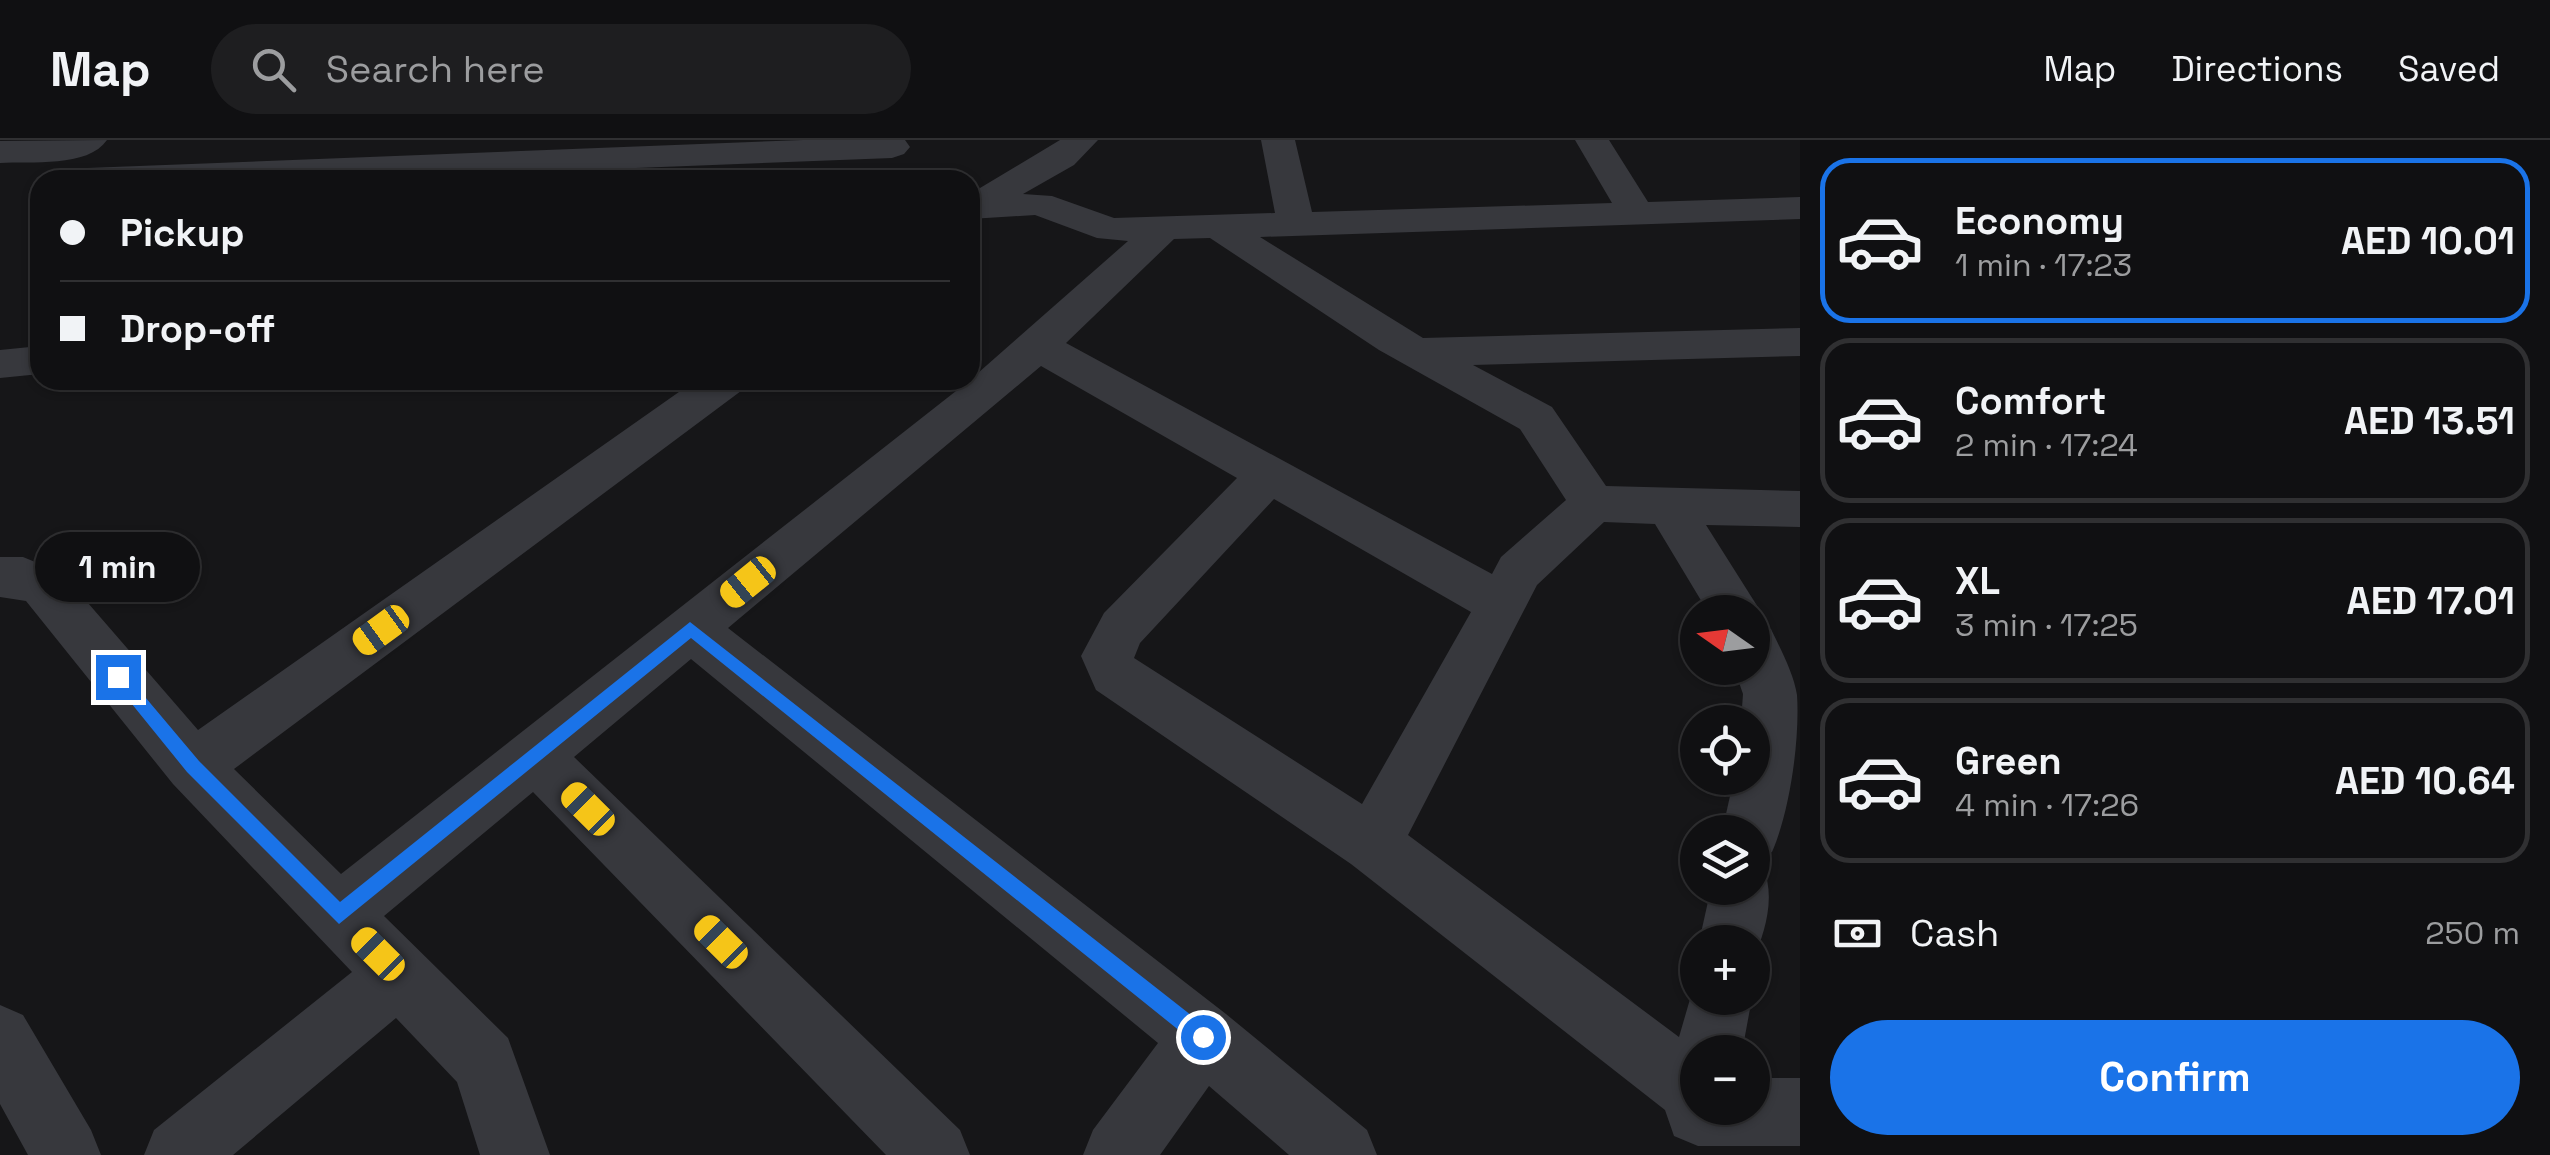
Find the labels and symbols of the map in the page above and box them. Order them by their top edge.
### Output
callout: 1 min [36,532,200,602]
car [715,551,781,613]
north arrow [1680,595,1770,685]
car [348,600,414,660]
route end [96,655,141,700]
car [556,777,620,841]
car [689,910,753,974]
car [346,922,410,986]
route start [1181,1015,1226,1060]

